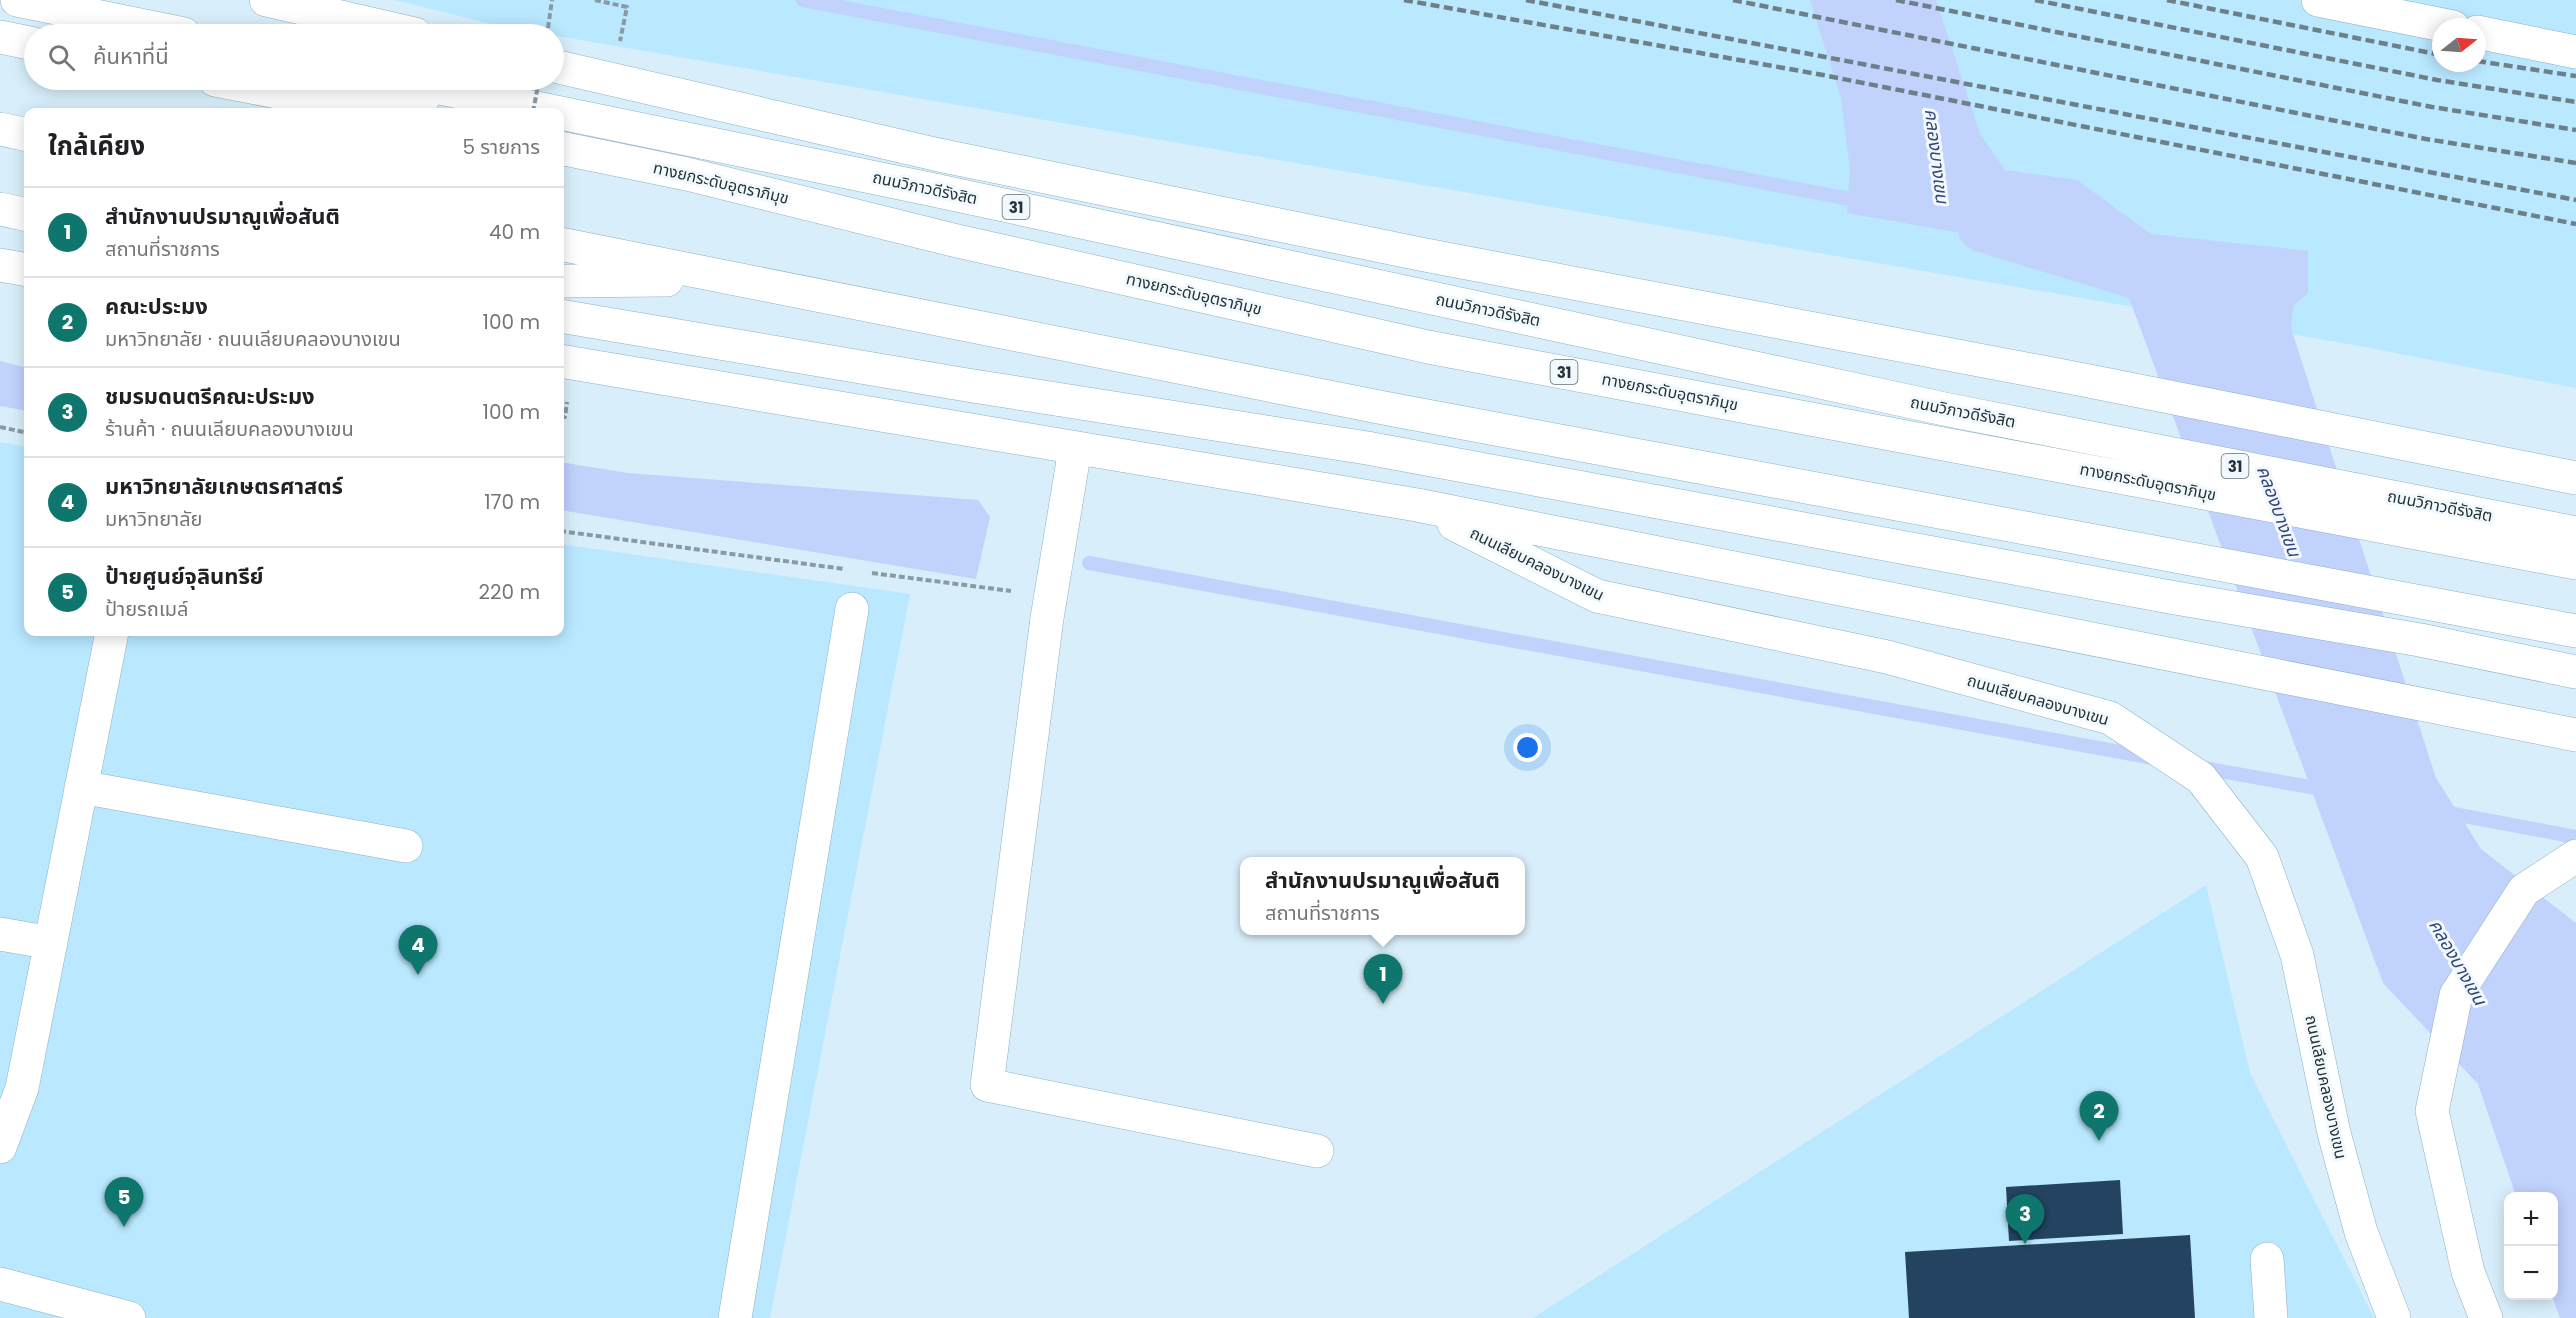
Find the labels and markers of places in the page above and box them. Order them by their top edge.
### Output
pin: 4 [398,926,438,975]
pin: 1 [1364,954,1402,1004]
pin: 2 [2080,1092,2118,1141]
pin: 5 [104,1178,144,1227]
pin: 3 [2006,1194,2044,1244]

